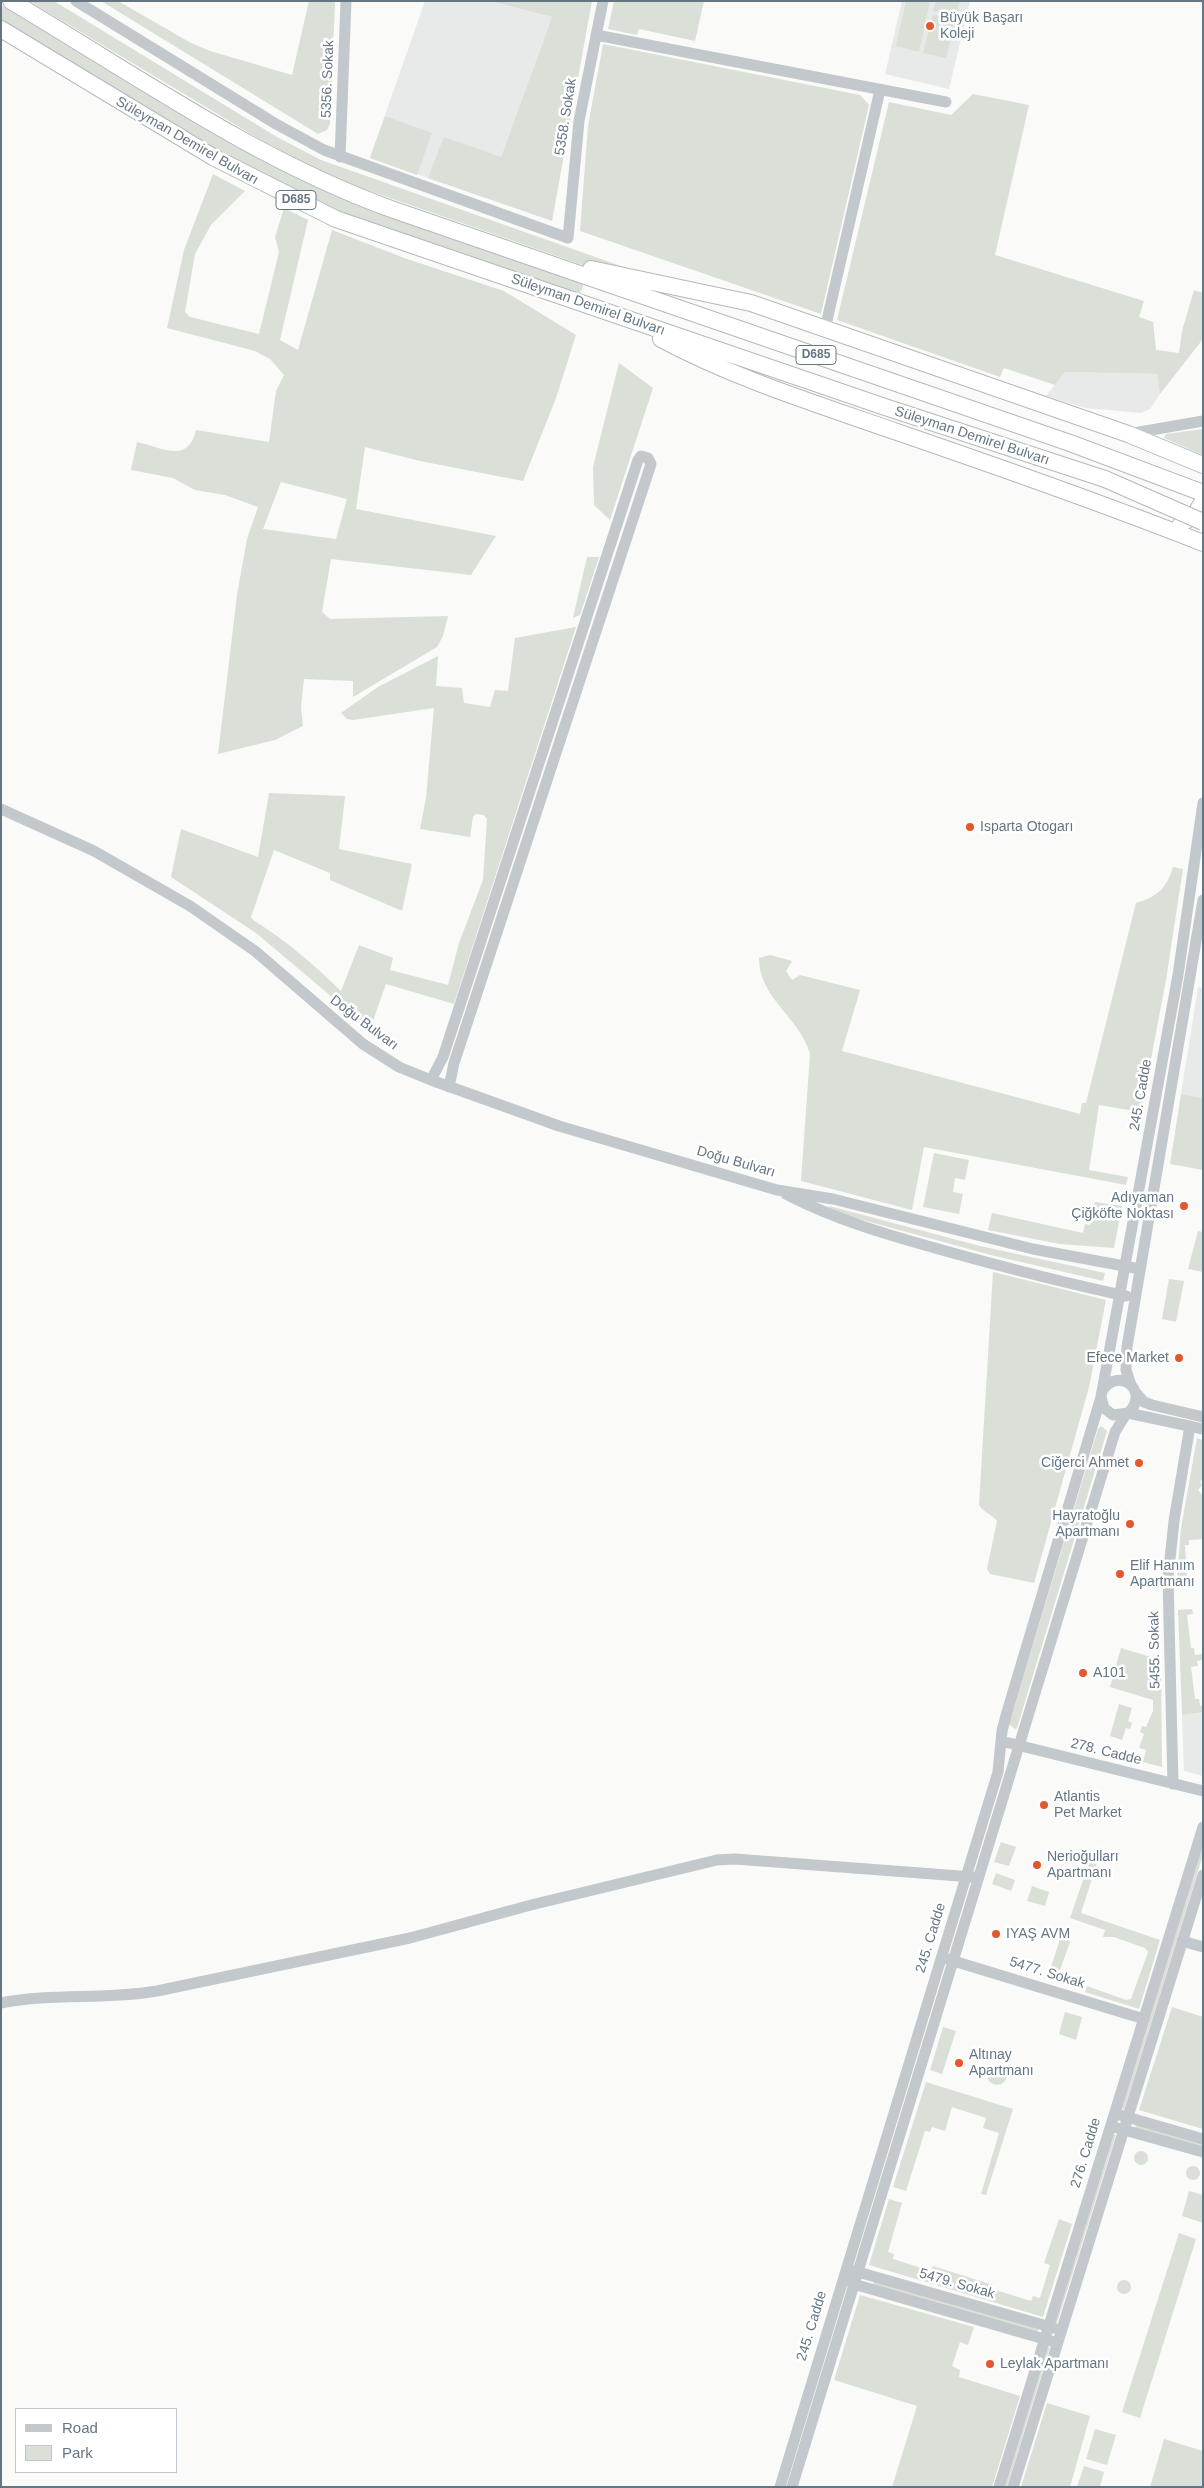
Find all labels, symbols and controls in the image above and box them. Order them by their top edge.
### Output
place label: Büyük Başarı Koleji [940,10,1023,42]
marker: Büyük Başarı Koleji [924,20,936,32]
street label: 5356. Sokak [318,40,338,118]
street label: 5358. Sokak [552,77,580,157]
street label: Süleyman Demirel Bulvarı [113,93,261,189]
road number: D685 [276,190,316,210]
street label: Süleyman Demirel Bulvarı [509,271,667,339]
road number: D685 [796,346,836,364]
street label: Süleyman Demirel Bulvarı [892,403,1052,469]
place label: Isparta Otogarı [980,819,1073,835]
marker: Isparta Otogarı [964,821,976,833]
street label: Doğu Bulvarı [327,992,401,1054]
street label: 245. Cadde [1126,1058,1156,1132]
street label: Doğu Bulvarı [695,1143,777,1181]
place label: Adıyaman Çiğköfte Noktası [1071,1190,1174,1222]
marker: Adıyaman Çiğköfte Noktası [1178,1200,1190,1212]
place label: Efece Market [1087,1350,1169,1366]
marker: Efece Market [1173,1352,1185,1364]
place label: Ciğerci Ahmet [1041,1455,1129,1471]
marker: Ciğerci Ahmet [1133,1457,1145,1469]
place label: Hayratoğlu Apartmanı [1052,1508,1120,1540]
marker: Hayratoğlu Apartmanı [1124,1518,1136,1530]
place label: Elif Hanım Apartmanı [1130,1558,1195,1590]
marker: Elif Hanım Apartmanı [1114,1568,1126,1580]
street label: 5455. Sokak [1146,1611,1164,1689]
place label: A101 [1093,1665,1126,1681]
marker: A101 [1077,1667,1089,1679]
street label: 278. Cadde [1069,1735,1143,1769]
place label: Atlantis Pet Market [1054,1789,1122,1821]
marker: Atlantis Pet Market [1038,1799,1050,1811]
place label: Nerioğulları Apartmanı [1047,1849,1119,1881]
marker: Nerioğulları Apartmanı [1031,1859,1043,1871]
street label: 245. Cadde [912,1901,950,1975]
place label: IYAŞ AVM [1006,1926,1070,1942]
marker: IYAŞ AVM [990,1928,1002,1940]
street label: 5477. Sokak [1007,1954,1087,1992]
place label: Altınay Apartmanı [969,2047,1034,2080]
marker: Altınay Apartmanı [953,2057,965,2069]
street label: 276. Cadde [1067,2116,1105,2190]
street label: 5479. Sokak [917,2265,997,2303]
street label: 245. Cadde [793,2289,831,2363]
place label: Leylak Apartmanı [1000,2356,1109,2372]
marker: Leylak Apartmanı [984,2358,996,2370]
legend [15,2408,178,2473]
text: Road [62,2419,98,2436]
text: Park [62,2444,93,2461]

